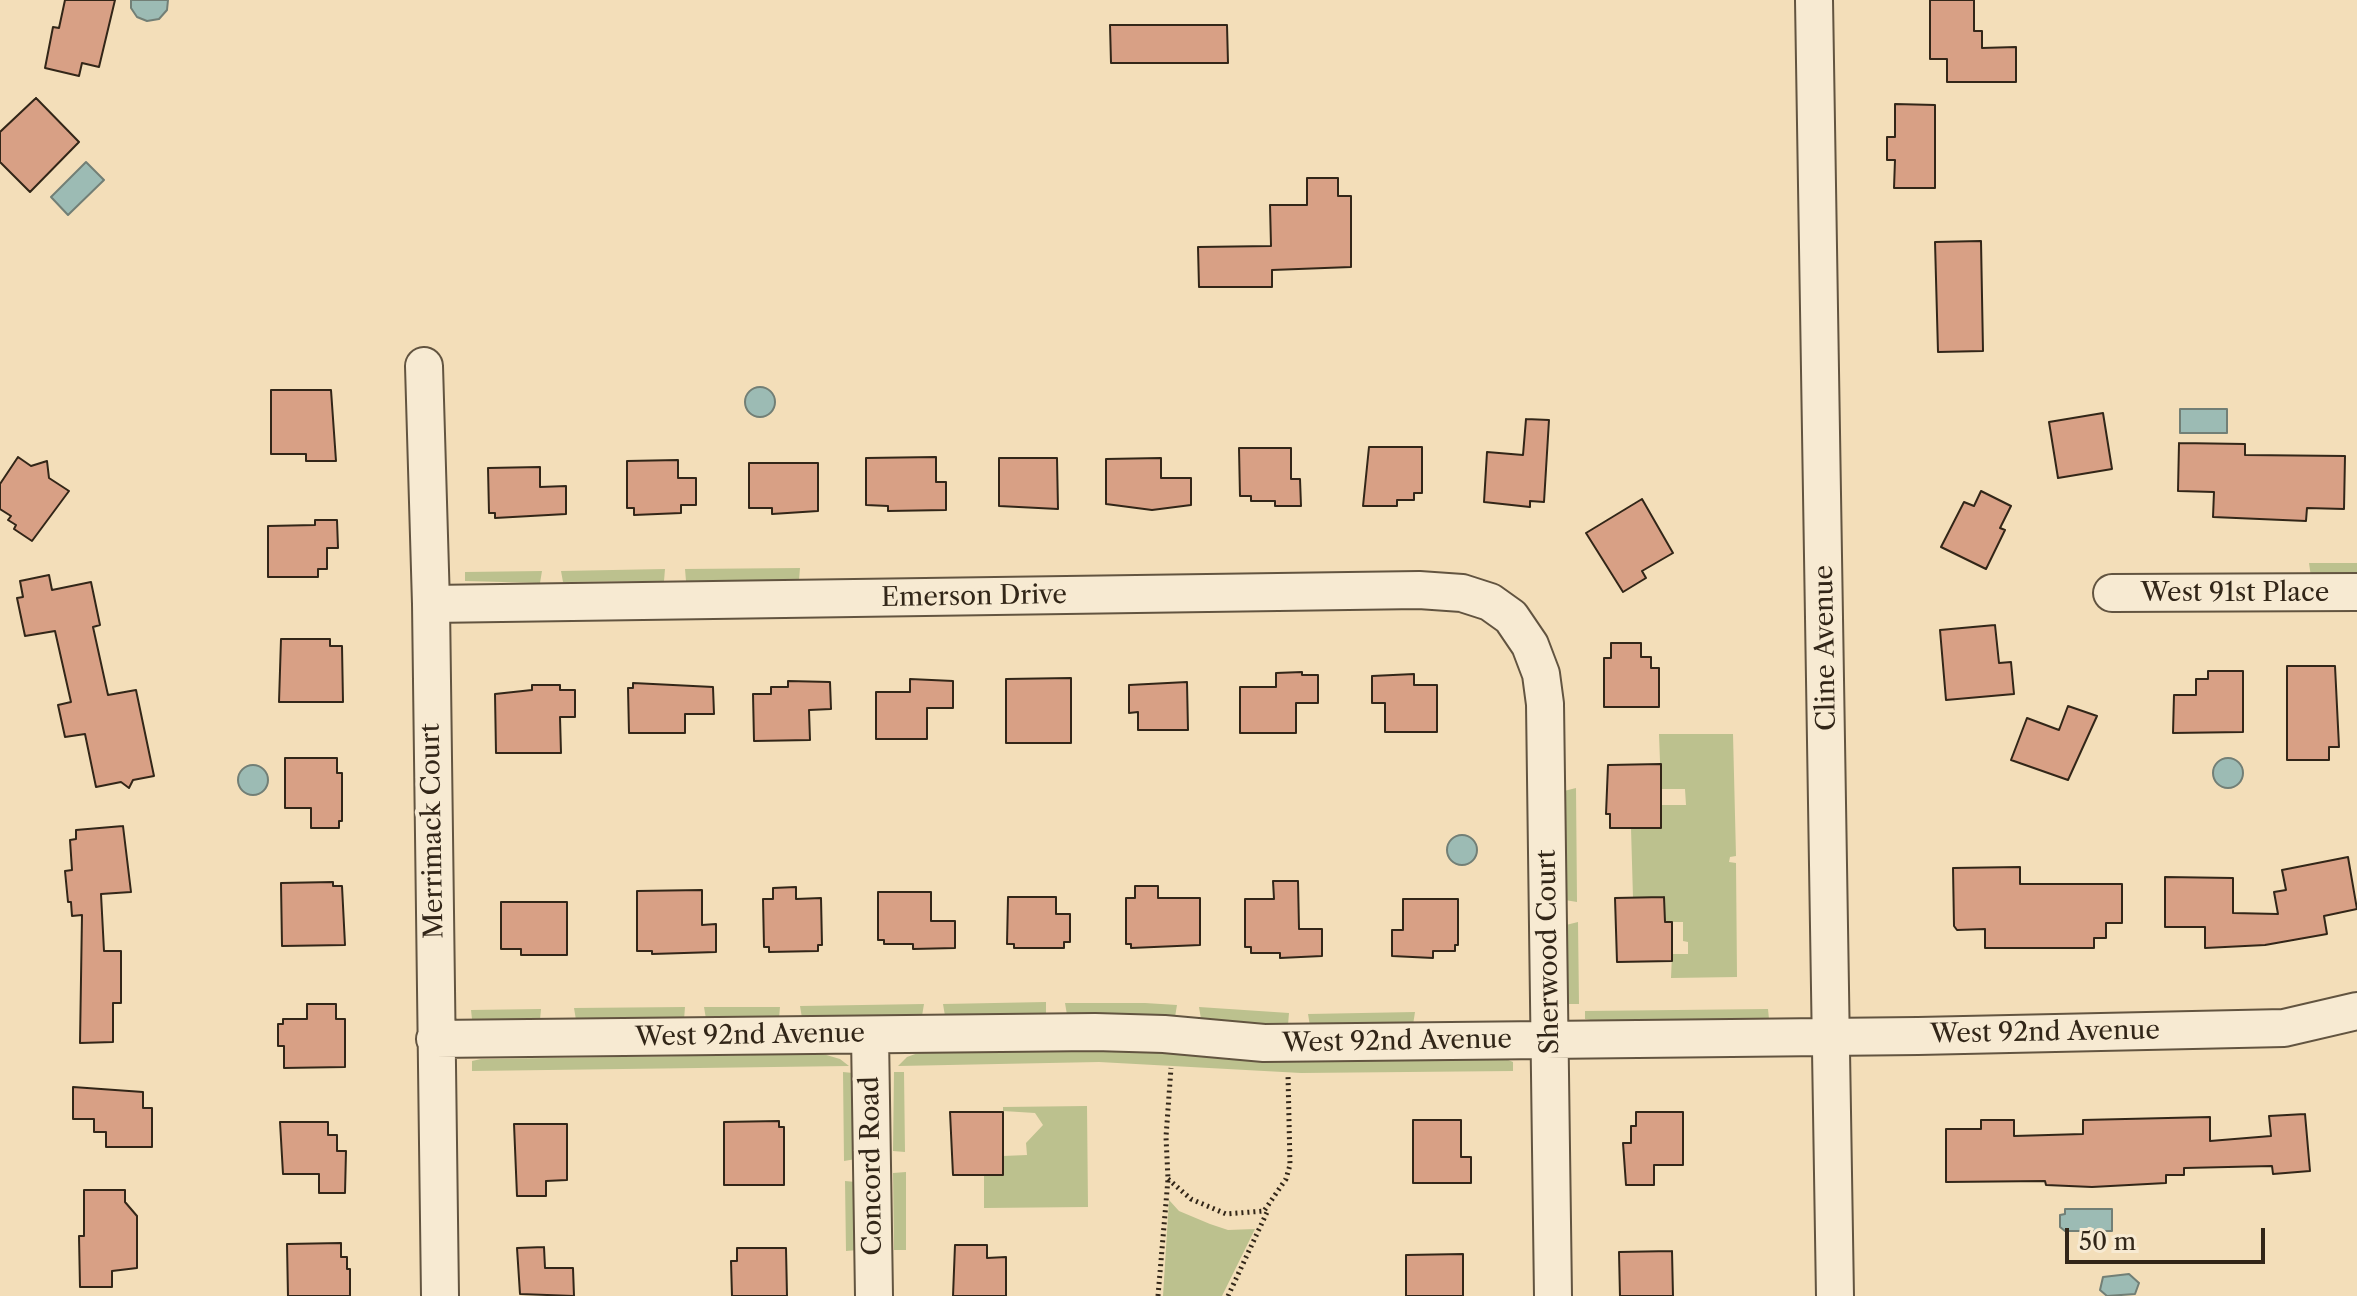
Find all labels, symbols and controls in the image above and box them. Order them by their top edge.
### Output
street label: Cline Avenue [1809,565,1843,731]
street label: West 91st Place [2141,577,2329,609]
street label: Emerson Drive [881,580,1067,614]
street label: Merrimack Court [416,723,450,939]
street label: Sherwood Court [1532,849,1566,1055]
street label: West 92nd Avenue [1930,1015,2160,1051]
street label: West 92nd Avenue [635,1018,865,1054]
street label: West 92nd Avenue [1282,1024,1512,1060]
street label: Concord Road [855,1076,889,1256]
scale bar [2069,1212,2269,1262]
text: 50 m [2079,1227,2136,1256]

